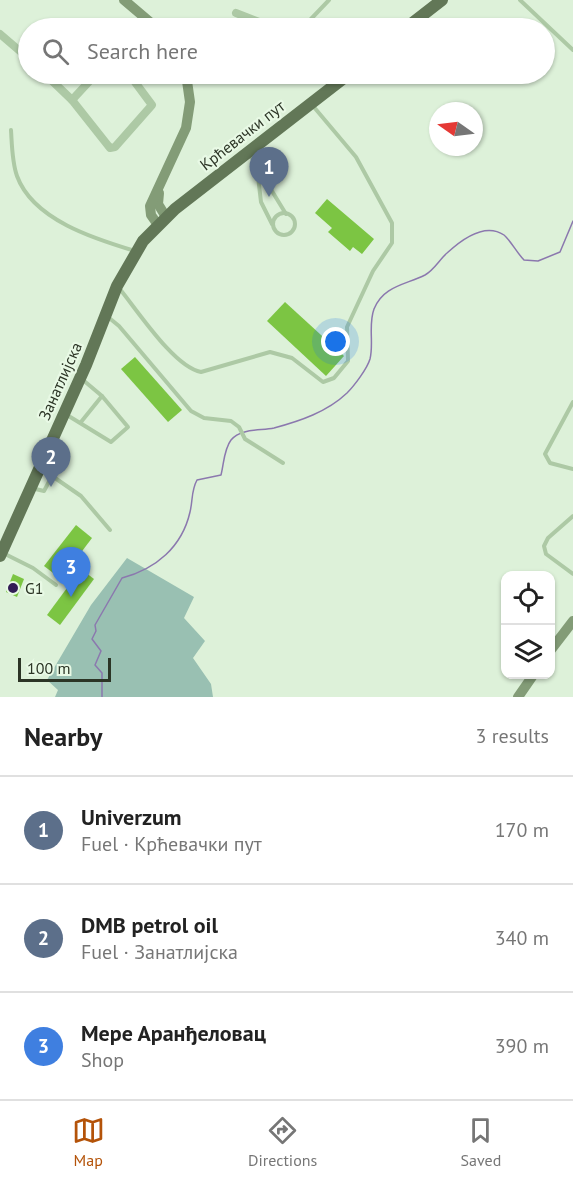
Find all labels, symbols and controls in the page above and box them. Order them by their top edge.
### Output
search box [18,18,555,84]
icon: search [39,35,72,68]
text: Search here [87,37,198,65]
street label: Крћевачки пут [196,95,289,174]
north arrow [429,102,483,156]
pin: 1 [250,148,288,197]
your location [321,327,350,356]
street label: Занатлијска [34,339,86,423]
pin: 2 [32,438,70,487]
pin: 3 [52,548,90,597]
map controls [501,571,555,679]
button: locate [501,571,555,625]
place label: G1 [25,578,44,598]
marker: G1 [6,581,20,595]
button: layers [501,625,555,679]
scale bar [18,655,111,682]
text: 100 m [27,658,70,678]
text: Nearby [24,720,102,753]
text: 3 results [476,723,549,749]
text: Univerzum [81,803,182,831]
text: 1 [38,817,49,843]
text: 170 m [495,817,549,843]
text: Fuel · Крћевачки пут [81,831,262,857]
text: DMB petrol oil [81,911,218,939]
text: 2 [38,925,49,951]
text: 340 m [495,925,549,951]
text: Fuel · Занатлијска [81,939,238,965]
text: Мере Аранђеловац [81,1019,266,1047]
text: 3 [38,1033,49,1059]
text: 390 m [495,1033,549,1059]
text: Shop [81,1047,124,1073]
tab: Map [72,1114,105,1170]
tab: Directions [248,1114,317,1170]
tab: Saved [461,1114,501,1170]

